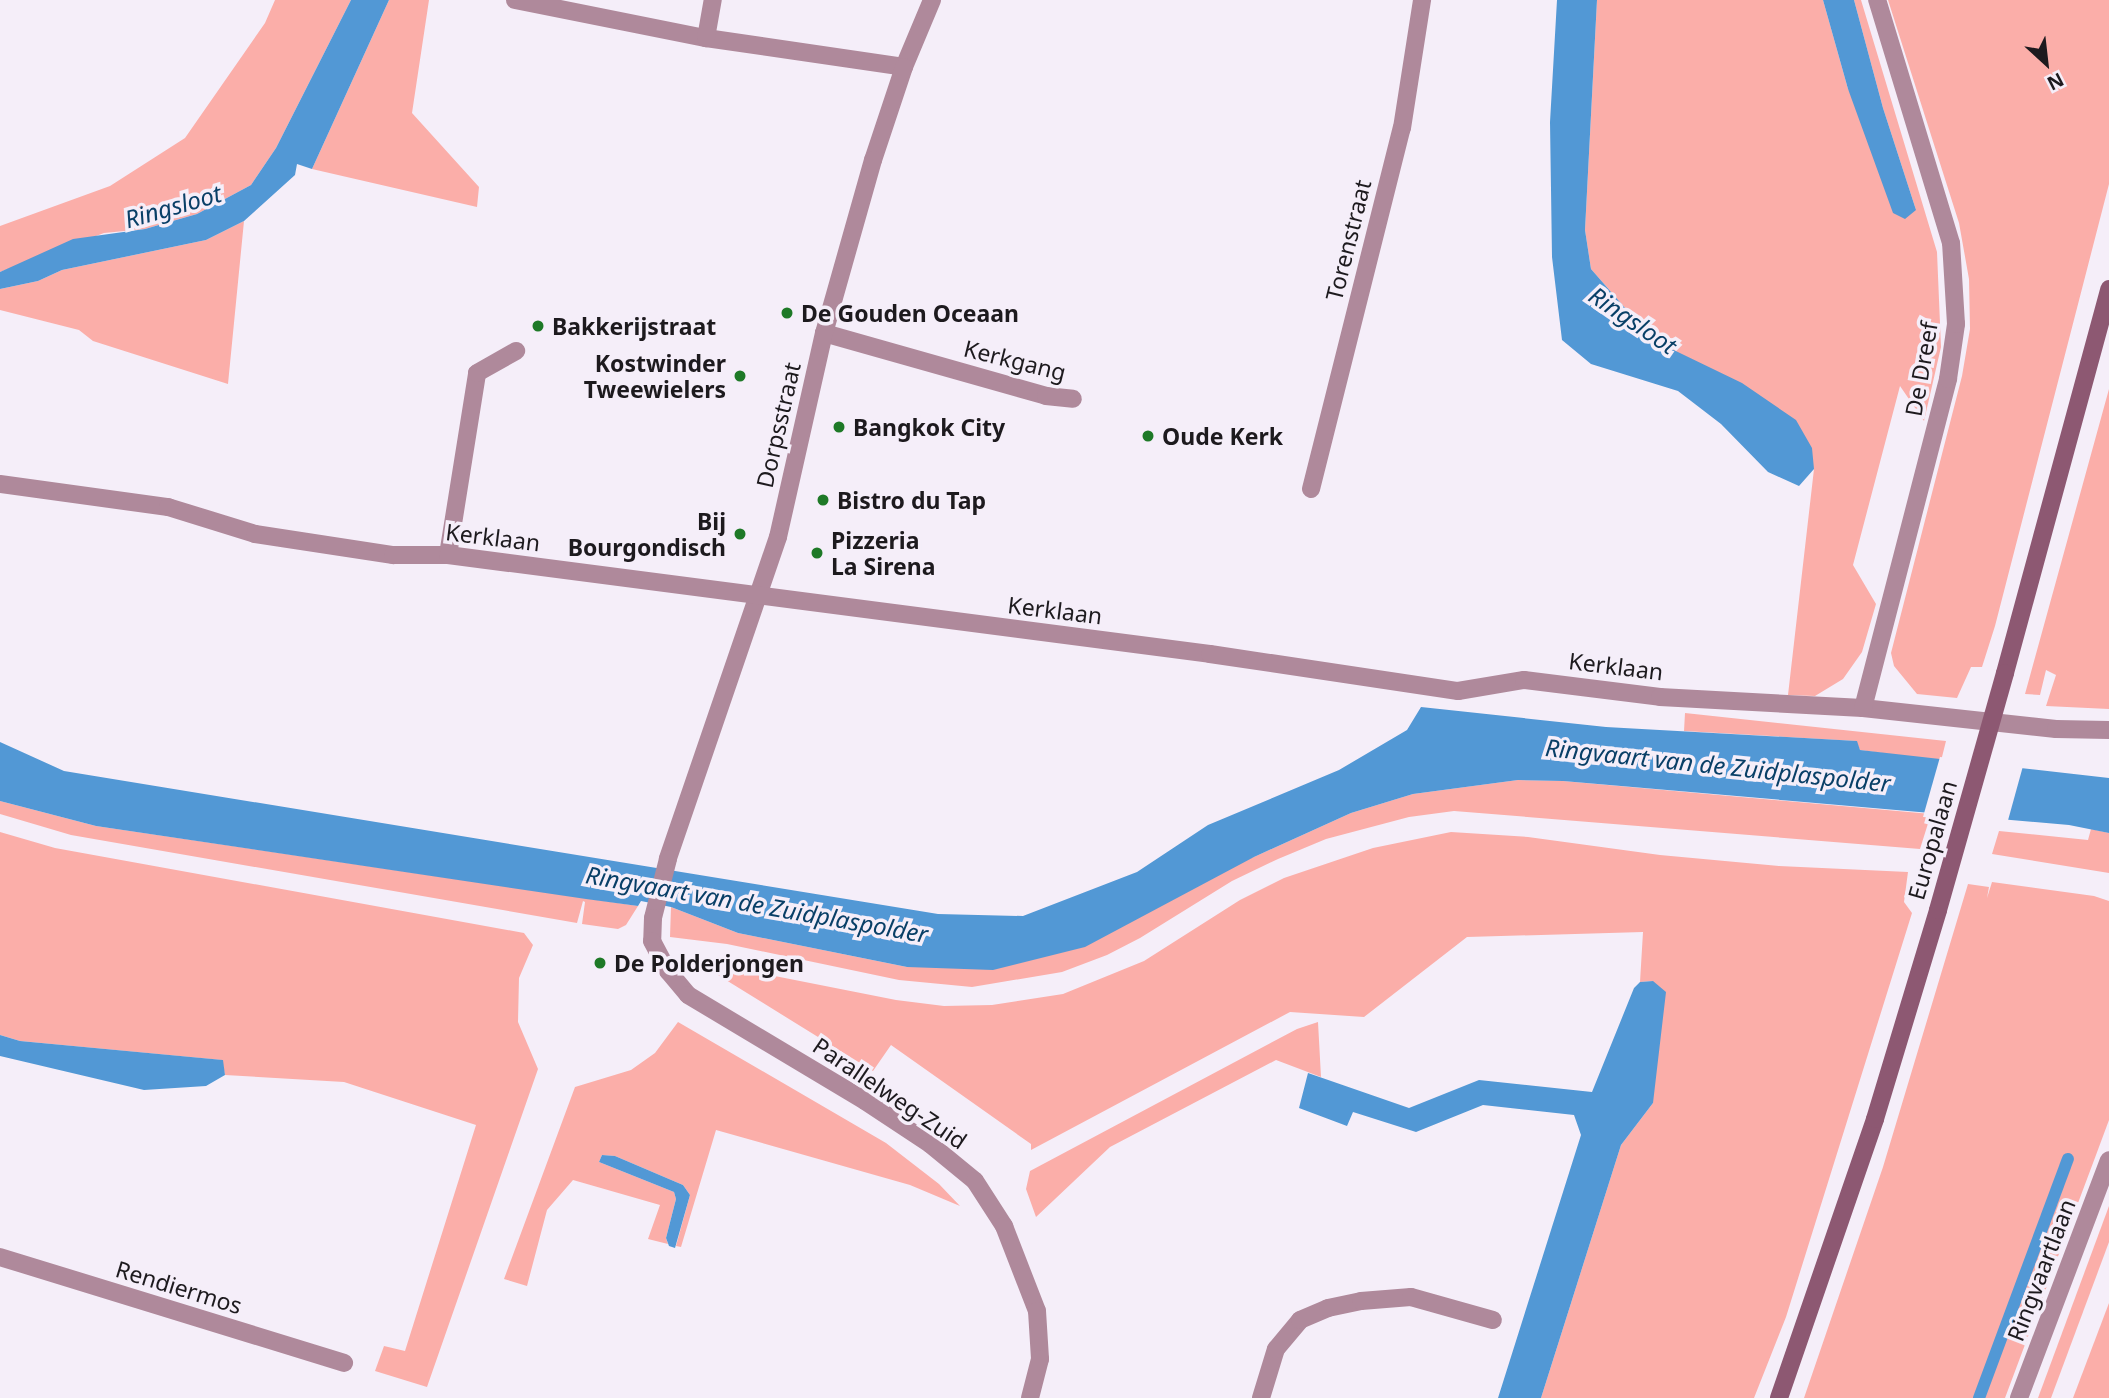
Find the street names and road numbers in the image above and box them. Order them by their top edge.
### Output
street label: Torenstraat [1320,177,1376,303]
street label: De Dreef [1899,320,1943,418]
street label: Kerkgang [961,334,1069,386]
street label: Dorpsstraat [750,360,806,490]
street label: Kerklaan [444,518,542,556]
street label: Kerklaan [1006,591,1104,629]
street label: Kerklaan [1567,647,1665,685]
street label: Europalaan [1902,777,1962,903]
street label: Parallelweg-Zuid [808,1031,972,1155]
street label: Ringvaartlaan [2001,1195,2081,1345]
street label: Rendiermos [113,1255,245,1319]

